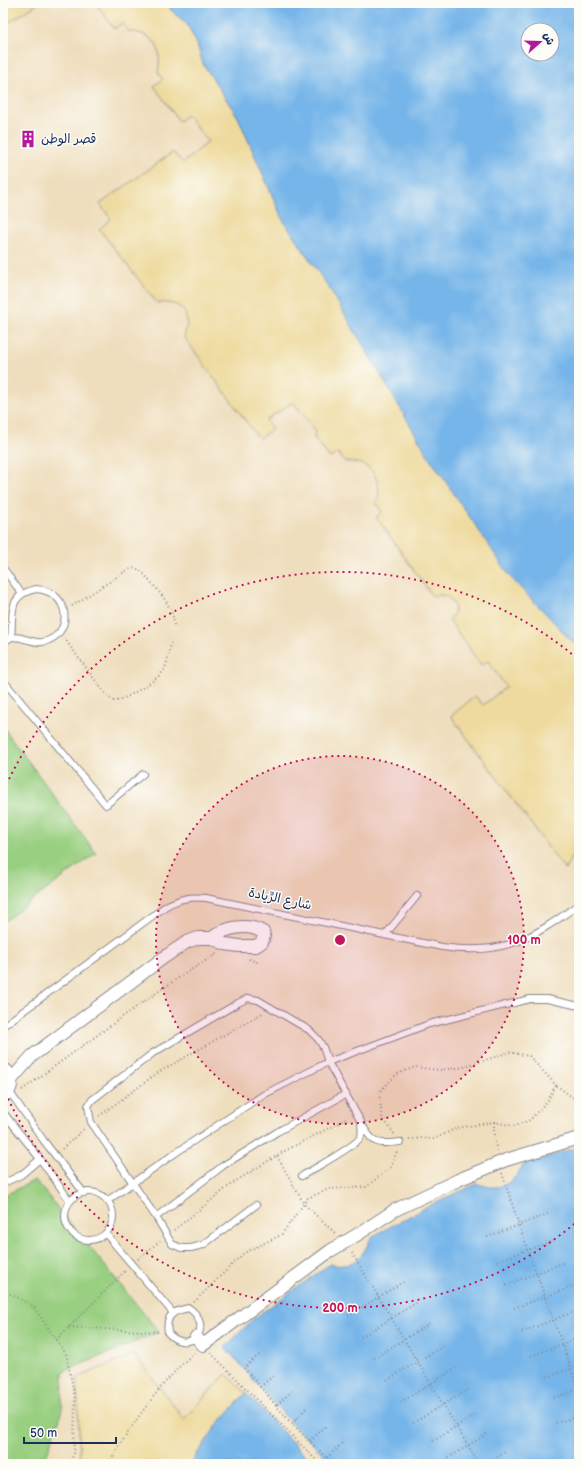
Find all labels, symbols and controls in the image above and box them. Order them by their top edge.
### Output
north arrow [520,22,560,62]
text: ش [541,31,557,47]
building icon: قصر الوطن [18,129,38,149]
place label: قصر الوطن [41,131,96,147]
street label: شارع الرِّيادة [247,884,313,914]
centre of rings [333,933,347,947]
text: 100 m [507,933,541,948]
text: 200 m [322,1301,358,1316]
scale bar [24,1419,116,1445]
text: 50 m [30,1426,57,1441]

